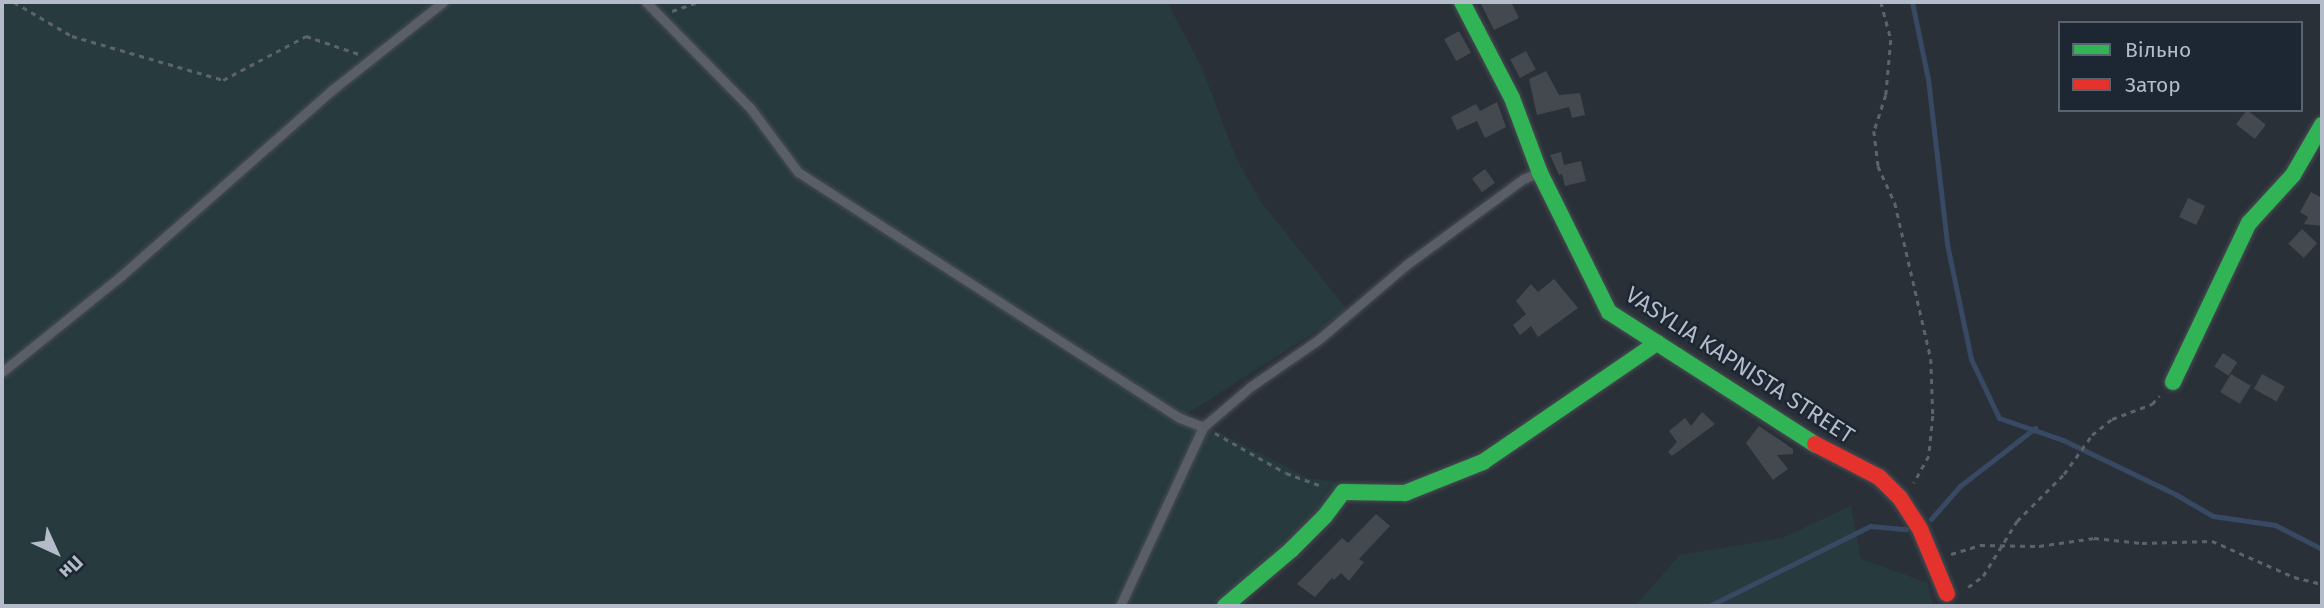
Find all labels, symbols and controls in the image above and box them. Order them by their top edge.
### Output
legend [2058,21,2303,112]
text: Вільно [2125,37,2191,63]
text: Затор [2125,72,2181,98]
street label: VASYLIA KAPNISTA STREET [1621,281,1859,449]
north arrow [21,517,91,587]
text: Пн [55,551,88,584]

